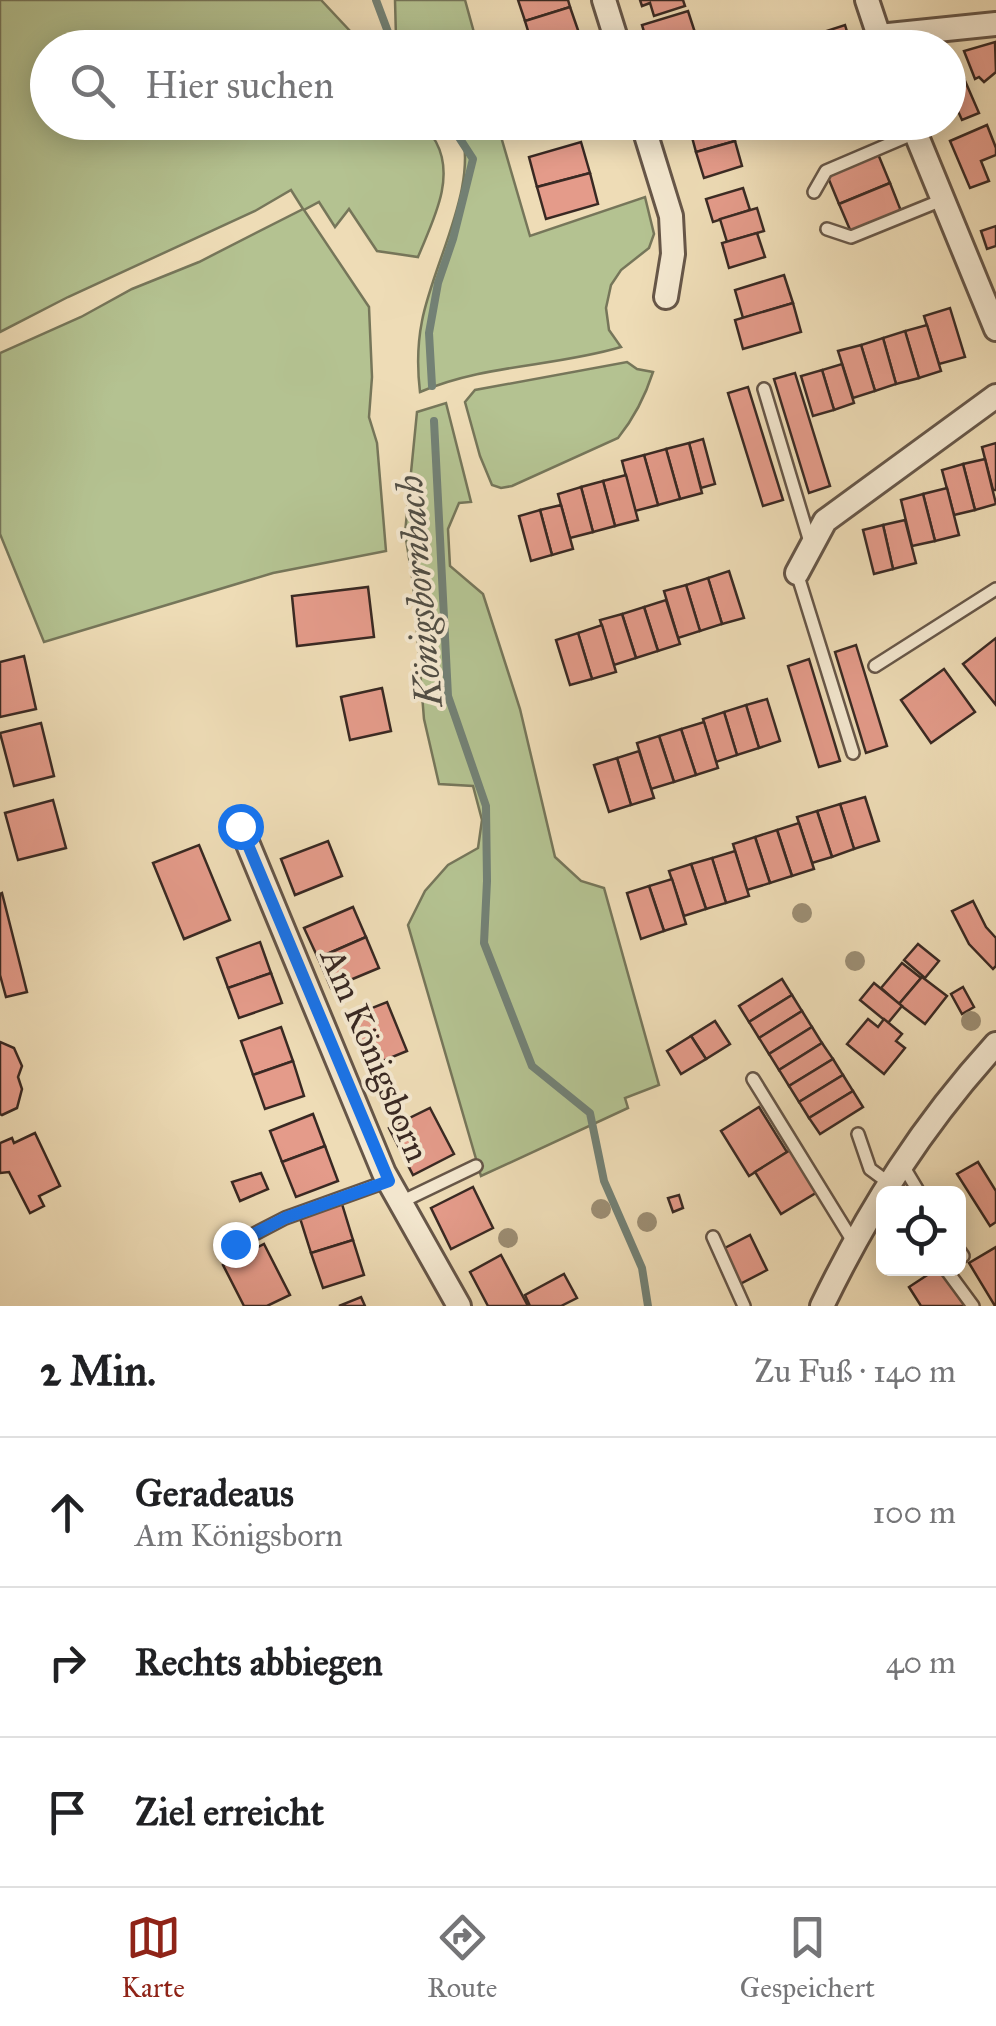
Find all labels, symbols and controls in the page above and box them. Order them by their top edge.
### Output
search box [30,30,966,140]
icon: search [65,58,120,113]
text: Hier suchen [145,62,334,108]
water label: Königsbornbach [386,473,452,711]
route start [218,804,264,850]
street label: Am Königsborn [310,940,439,1168]
map controls [876,1186,966,1276]
button: locate [876,1186,966,1276]
route end [213,1222,259,1268]
text: 2 Min. [40,1345,156,1397]
text: Zu Fuß · 140 m [754,1352,956,1391]
text: Geradeaus [135,1470,294,1516]
icon: ahead [40,1485,95,1540]
text: 100 m [872,1493,956,1532]
text: Am Königsborn [135,1516,343,1555]
icon: right [40,1635,95,1690]
text: Rechts abbiegen [135,1639,383,1685]
text: 40 m [886,1643,956,1682]
icon: arrive [40,1785,95,1840]
text: Ziel erreicht [135,1789,324,1835]
tab: Karte [121,1910,185,2005]
tab: Route [427,1910,498,2005]
tab: Gespeichert [740,1910,875,2005]

